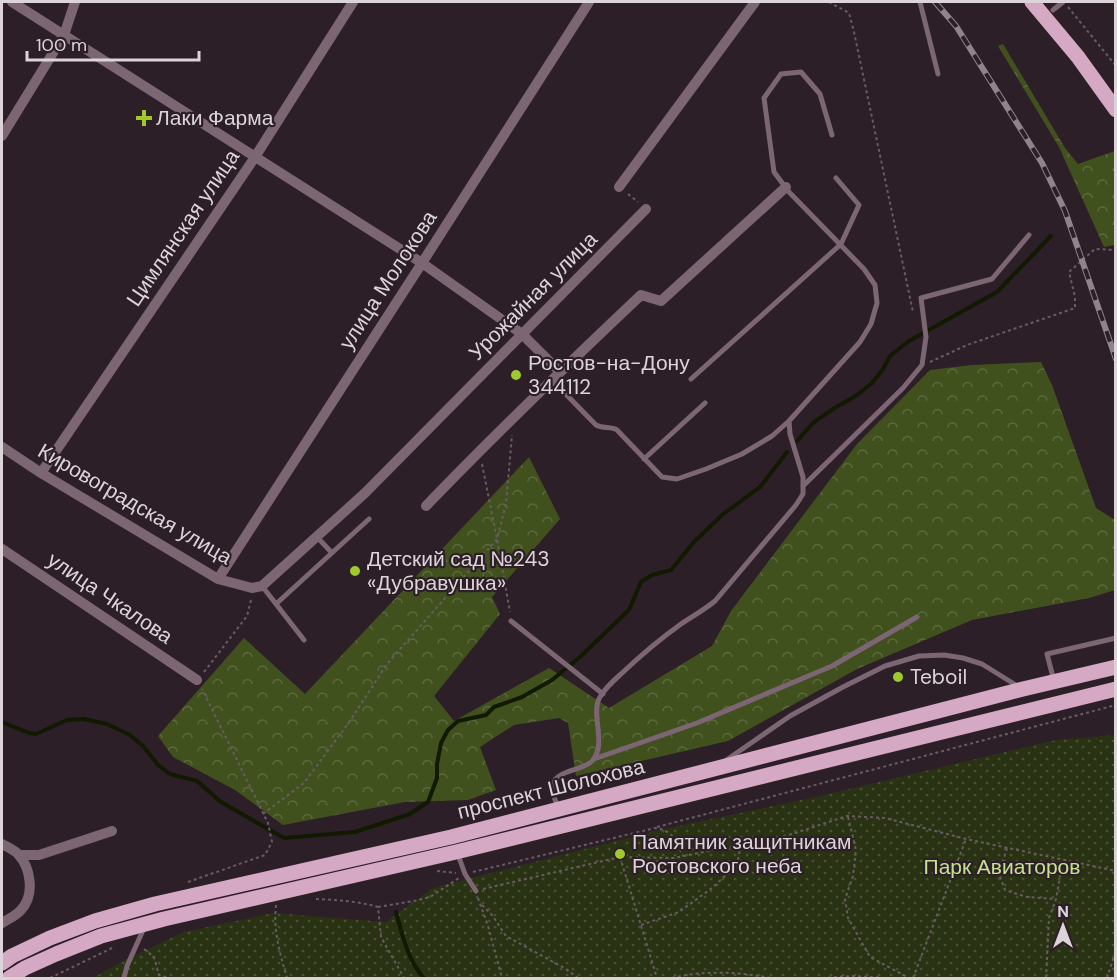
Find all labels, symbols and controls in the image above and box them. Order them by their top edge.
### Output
scale bar [27,24,200,62]
text: 100 m [36,33,87,57]
place label: Лаки Фарма [156,104,274,132]
marker: Лаки Фарма [137,111,151,125]
street label: Цимлянская улица [120,144,246,312]
street label: улица Молокова [333,205,444,355]
street label: Урожайная улица [463,225,604,366]
place label: Ростов-на-Дону 344112 [528,349,690,401]
marker: Ростов-на-Дону 344112 [509,368,523,382]
street label: Кировоградская улица [33,437,237,571]
place label: Детский сад №243 «Дубравушка» [367,545,550,597]
street label: улица Чкалова [42,546,178,650]
marker: Детский сад №243 «Дубравушка» [348,564,362,578]
place label: Teboil [910,663,967,691]
marker: Teboil [891,670,905,684]
street label: проспект Шолохова [455,752,648,826]
place label: Памятник защитникам Ростовского неба [632,828,851,880]
marker: Памятник защитникам Ростовского неба [613,847,627,861]
park label: Парк Авиаторов [924,853,1080,881]
north arrow [1033,896,1093,956]
text: N [1057,901,1069,922]

